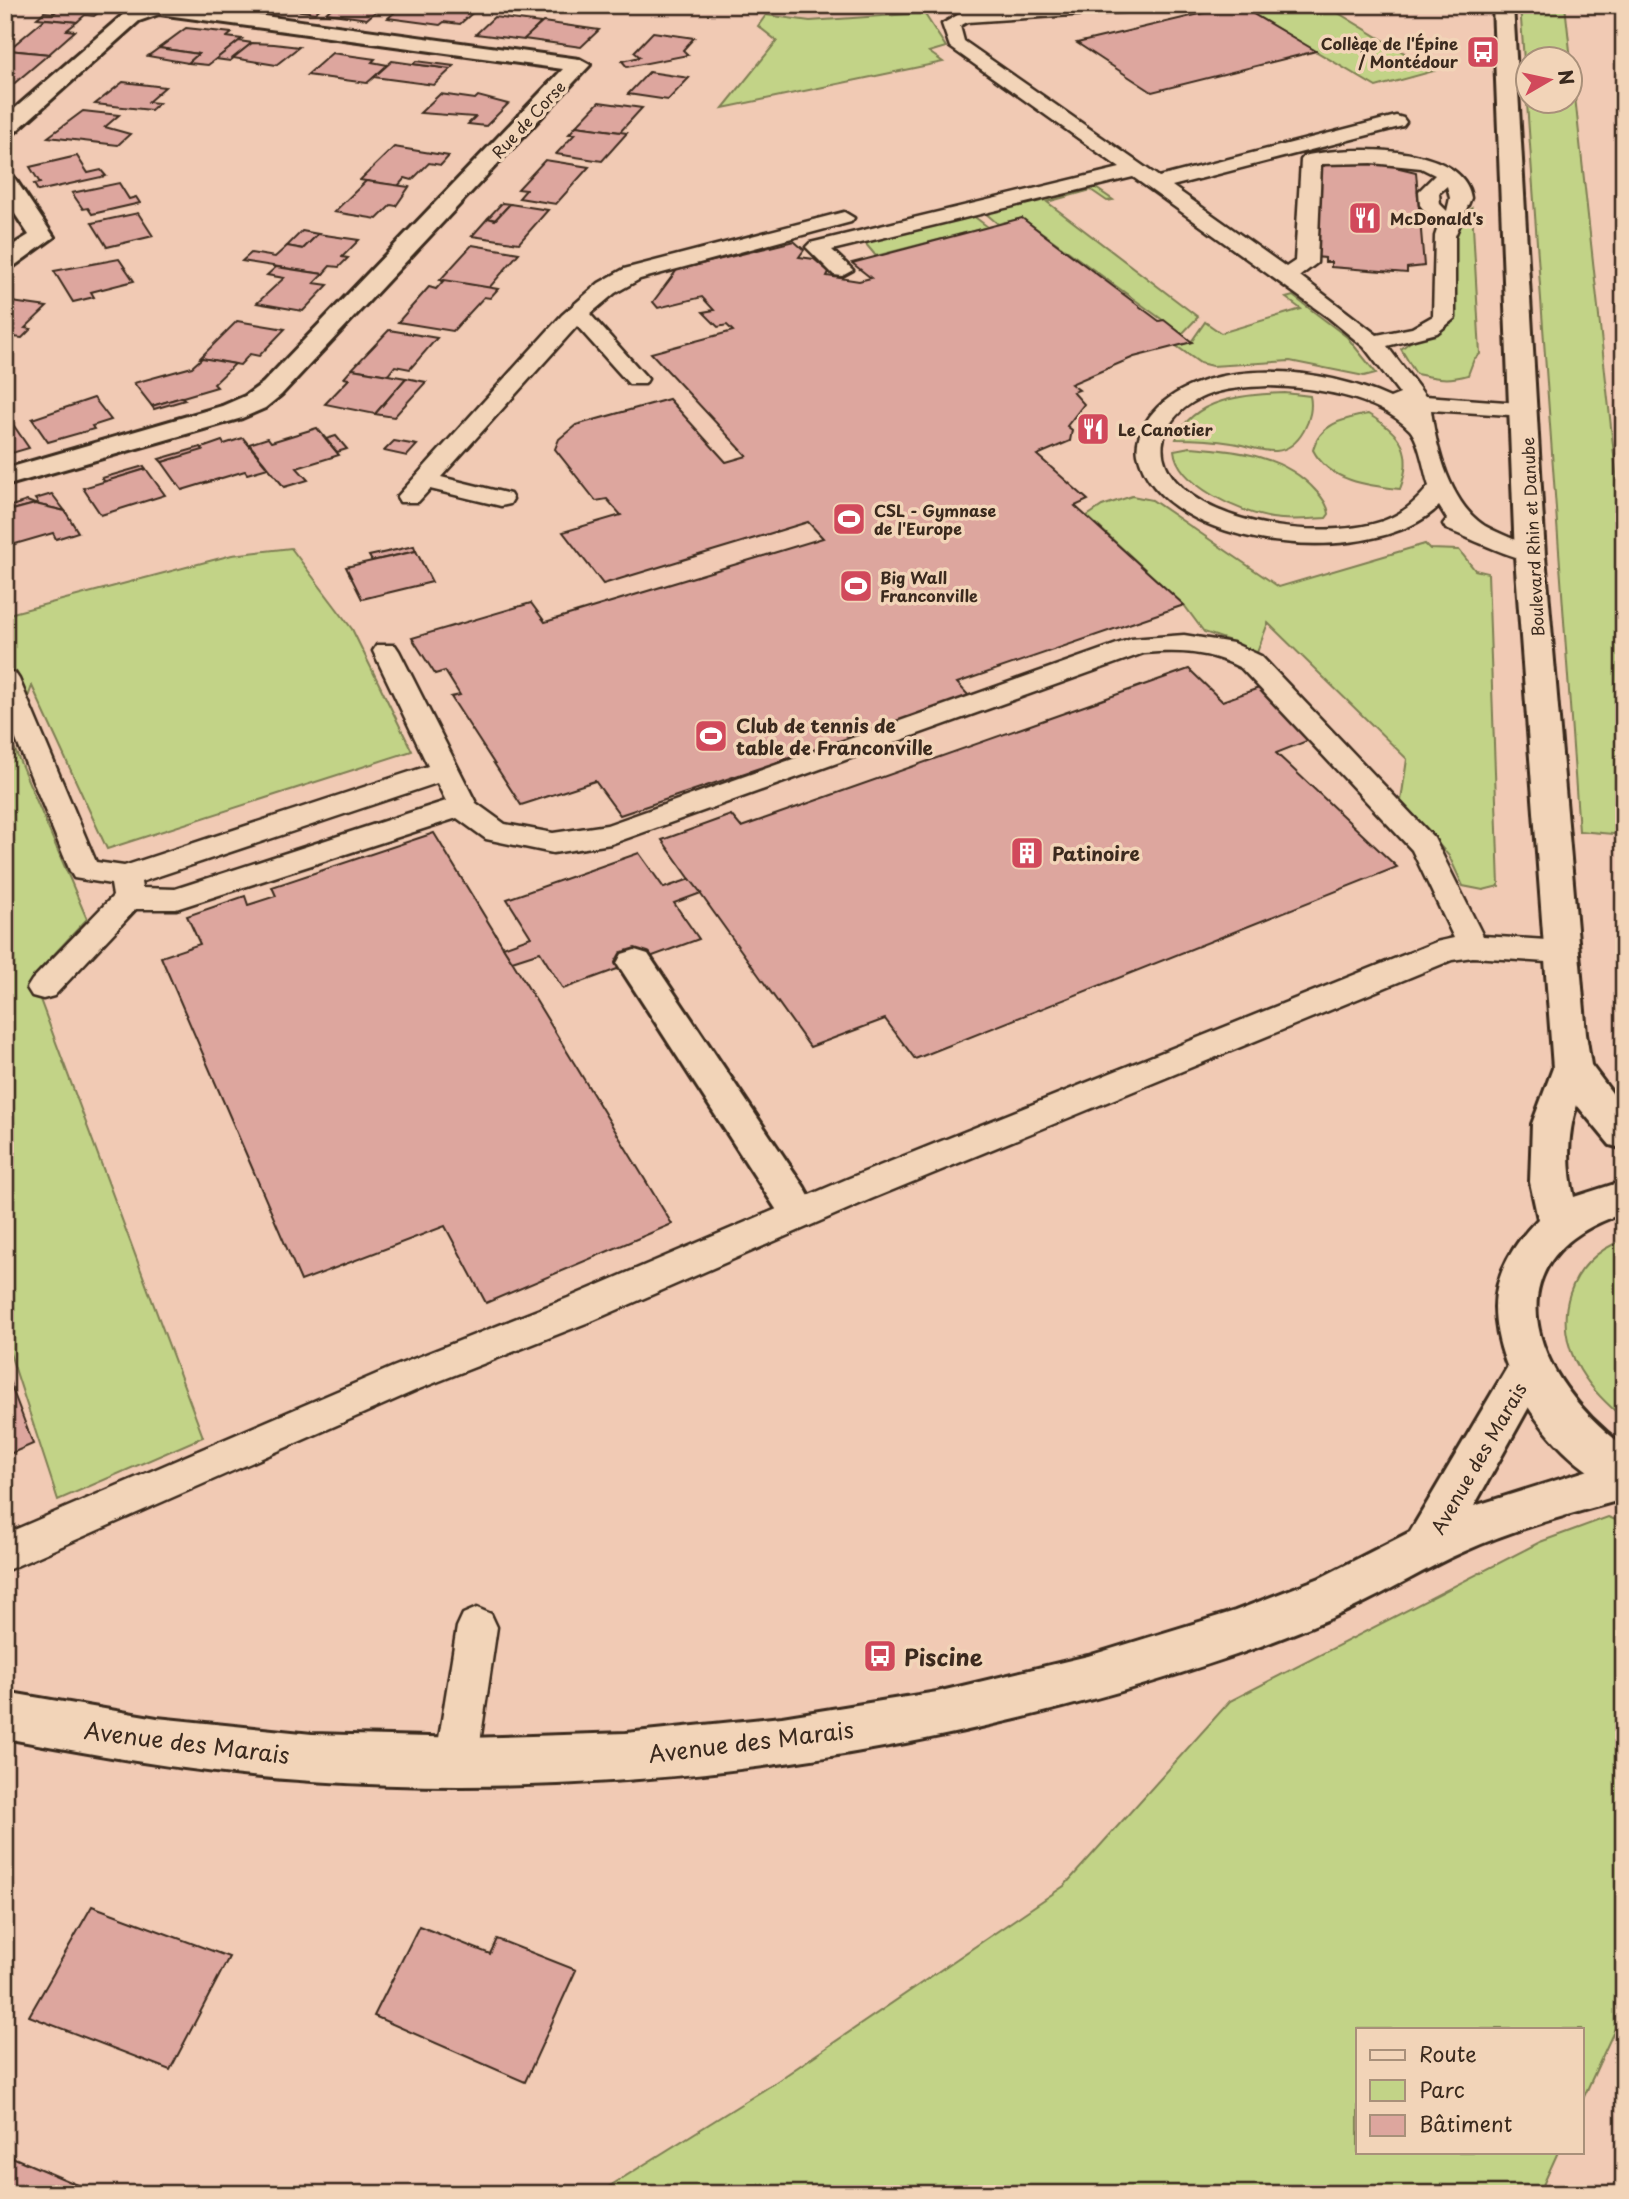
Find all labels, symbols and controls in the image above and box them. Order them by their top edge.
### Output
place label: Collège de l'Épine / Montédour [1321,31,1459,73]
bus stop icon: Collège de l'Épine / Montédour [1464,33,1502,71]
north arrow [1514,46,1584,116]
text: N [1552,68,1582,87]
street label: Rue de Corse [486,75,570,163]
restaurant icon: McDonald's [1346,199,1384,237]
place label: McDonald's [1390,206,1484,230]
restaurant icon: Le Canotier [1074,410,1112,448]
place label: Le Canotier [1118,417,1214,441]
street label: Boulevard Rhin et Danube [1515,436,1549,637]
place label: CSL - Gymnase de l'Europe [874,498,996,540]
sports icon: CSL - Gymnase de l'Europe [830,500,868,538]
place label: Big Wall Franconville [880,565,978,607]
sports icon: Big Wall Franconville [837,567,875,605]
place label: Club de tennis de table de Franconville [736,711,933,761]
sports icon: Club de tennis de table de Franconville [692,717,730,755]
building icon: Patinoire [1008,834,1046,872]
place label: Patinoire [1052,839,1140,867]
street label: Avenue des Marais [1423,1377,1533,1539]
bus stop icon: Piscine [861,1637,899,1675]
place label: Piscine [904,1639,983,1674]
street label: Avenue des Marais [646,1711,856,1771]
street label: Avenue des Marais [82,1712,292,1772]
legend [1356,2028,1584,2154]
text: Route [1419,2037,1477,2069]
text: Parc [1419,2073,1465,2105]
text: Bâtiment [1419,2107,1512,2139]

